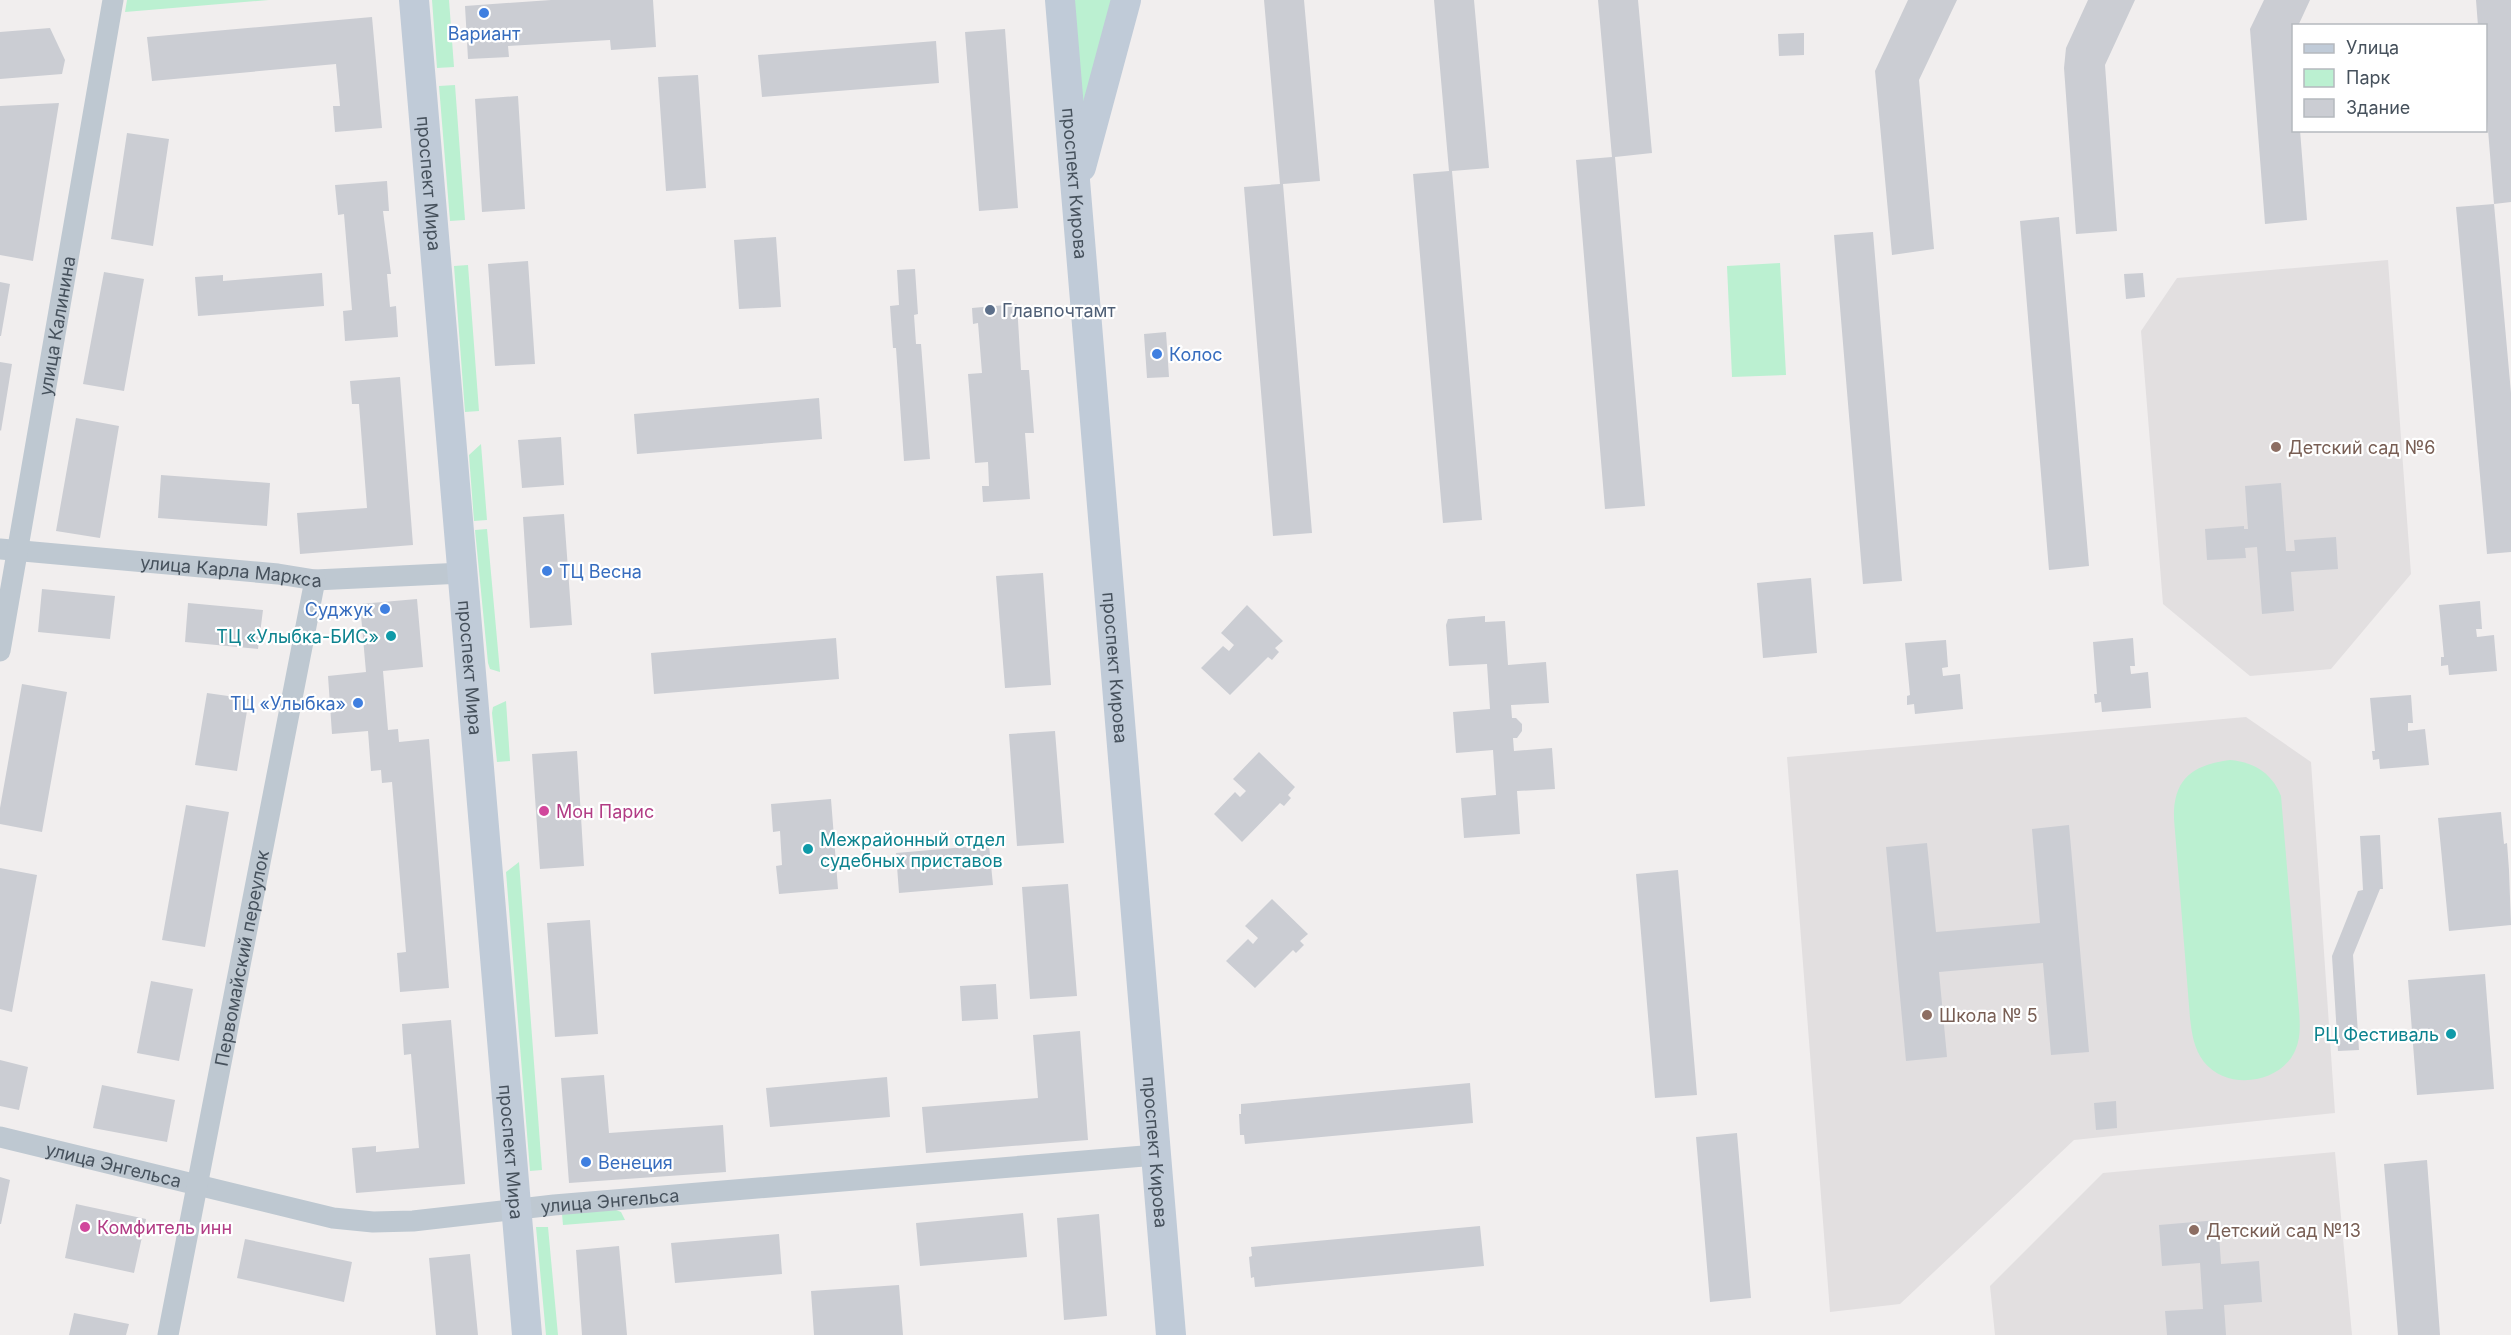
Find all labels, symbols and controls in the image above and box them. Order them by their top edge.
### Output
marker: Вариант [477,6,491,20]
place label: Вариант [448,23,521,44]
legend [2292,24,2487,132]
text: Улица [2346,37,2399,58]
text: Парк [2346,67,2391,88]
text: Здание [2346,97,2410,118]
street label: проспект Кирова [1058,107,1092,260]
street label: проспект Мира [413,115,446,252]
street label: улица Калинина [34,254,79,397]
place label: Главпочтамт [1002,300,1116,321]
marker: Главпочтамт [983,303,997,317]
place label: Колос [1169,344,1223,365]
marker: Колос [1150,347,1164,361]
place label: Детский сад №6 [2288,437,2435,458]
marker: Детский сад №6 [2269,440,2283,454]
street label: улица Карла Маркса [139,551,322,591]
place label: ТЦ Весна [559,561,642,582]
marker: ТЦ Весна [540,564,554,578]
street label: проспект Кирова [1099,591,1132,744]
place label: Суджук [305,599,373,620]
street label: проспект Мира [454,599,487,736]
marker: Суджук [378,602,392,616]
place label: ТЦ «Улыбка-БИС» [216,626,379,647]
marker: ТЦ «Улыбка-БИС» [384,629,398,643]
place label: ТЦ «Улыбка» [230,693,346,714]
marker: ТЦ «Улыбка» [351,696,365,710]
place label: Мон Парис [556,801,654,822]
marker: Мон Парис [537,804,551,818]
place label: Межрайонный отдел судебных приставов [820,829,1005,871]
marker: Межрайонный отдел судебных приставов [801,842,815,856]
street label: Первомайский переулок [210,848,273,1068]
place label: Школа № 5 [1939,1005,2038,1026]
marker: Школа № 5 [1920,1008,1934,1022]
place label: РЦ Фестиваль [2314,1024,2439,1045]
marker: РЦ Фестиваль [2444,1027,2458,1041]
street label: проспект Кирова [1139,1075,1173,1229]
street label: проспект Мира [495,1084,528,1220]
street label: улица Энгельса [44,1138,184,1191]
place label: Венеция [598,1152,673,1173]
marker: Венеция [579,1155,593,1169]
street label: улица Энгельса [540,1184,680,1217]
place label: Комфитель инн [97,1217,232,1238]
marker: Комфитель инн [78,1220,92,1234]
place label: Детский сад №13 [2206,1220,2361,1241]
marker: Детский сад №13 [2187,1223,2201,1237]

